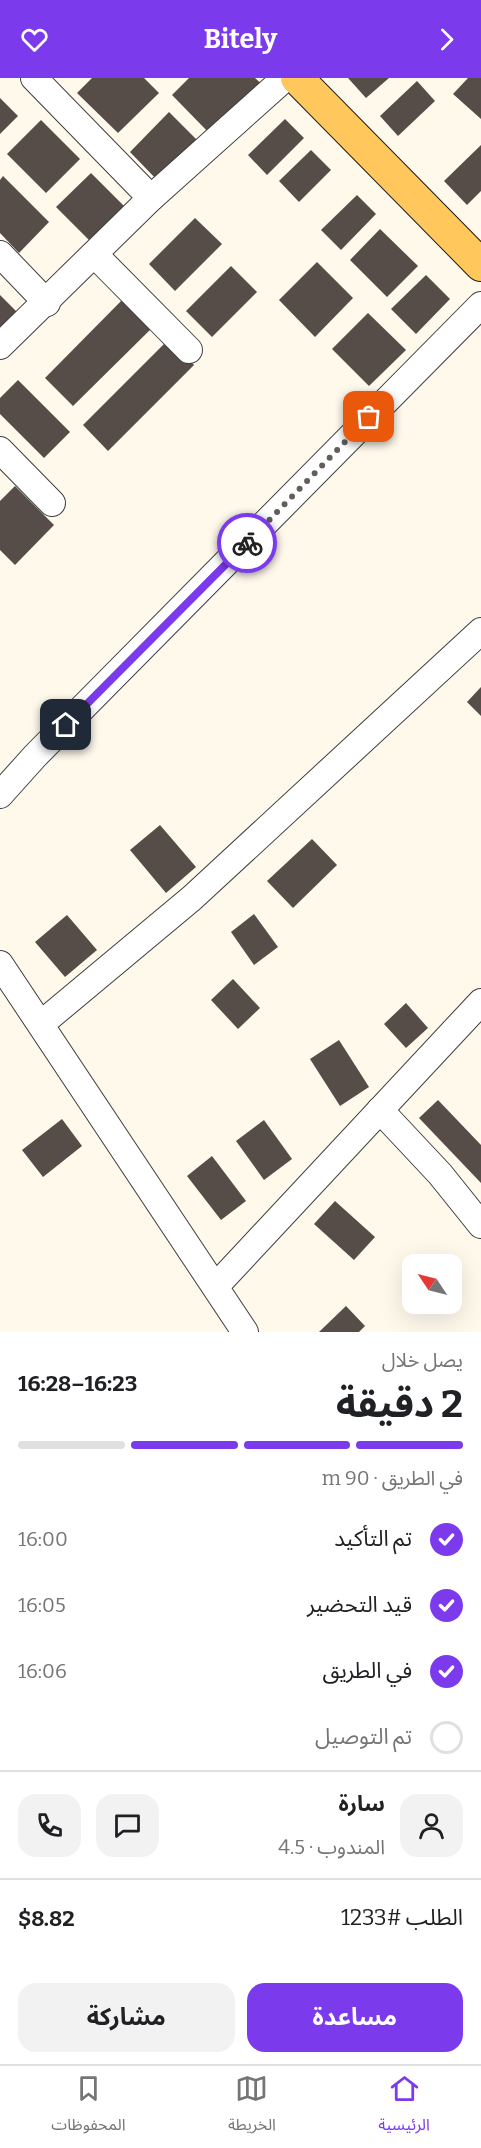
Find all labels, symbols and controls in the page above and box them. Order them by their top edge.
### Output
icon: heart [18,23,51,56]
text: Bitely [204,23,277,55]
icon: forward [430,23,463,56]
pin [343,391,394,442]
icon: bag [352,400,385,433]
courier [217,513,277,573]
icon: bike [231,527,264,560]
pin [40,699,91,750]
icon: home [49,708,82,741]
north arrow [402,1254,462,1314]
map controls [402,1254,462,1314]
text: يصل خلال [382,1348,463,1372]
text: 16:23–16:28 [18,1370,137,1397]
text: 2 دقيقة [336,1381,463,1427]
text: في الطريق · 90 m [322,1466,463,1490]
icon: check [430,1523,463,1556]
text: تم التأكيد [334,1525,412,1552]
text: 16:00 [18,1527,68,1551]
icon: check [430,1589,463,1622]
text: قيد التحضير [307,1591,412,1618]
text: 16:05 [18,1593,66,1617]
icon: check [430,1655,463,1688]
text: في الطريق [323,1657,412,1684]
text: 16:06 [18,1659,67,1683]
text: تم التوصيل [315,1723,412,1750]
text: سارة [339,1790,385,1817]
button: phone [18,1794,81,1857]
button: chat [96,1794,159,1857]
button: person [400,1794,463,1857]
text: المندوب · 4.5 [278,1835,385,1859]
text: الطلب #1233 [341,1904,463,1931]
text: $8.82 [18,1905,75,1932]
button: مشاركة [18,1983,235,2052]
button: مساعدة [247,1983,463,2052]
tab: المحفوظات [51,2072,126,2142]
tab: الخريطة [228,2072,276,2142]
tab: الرئيسية [378,2072,430,2142]

